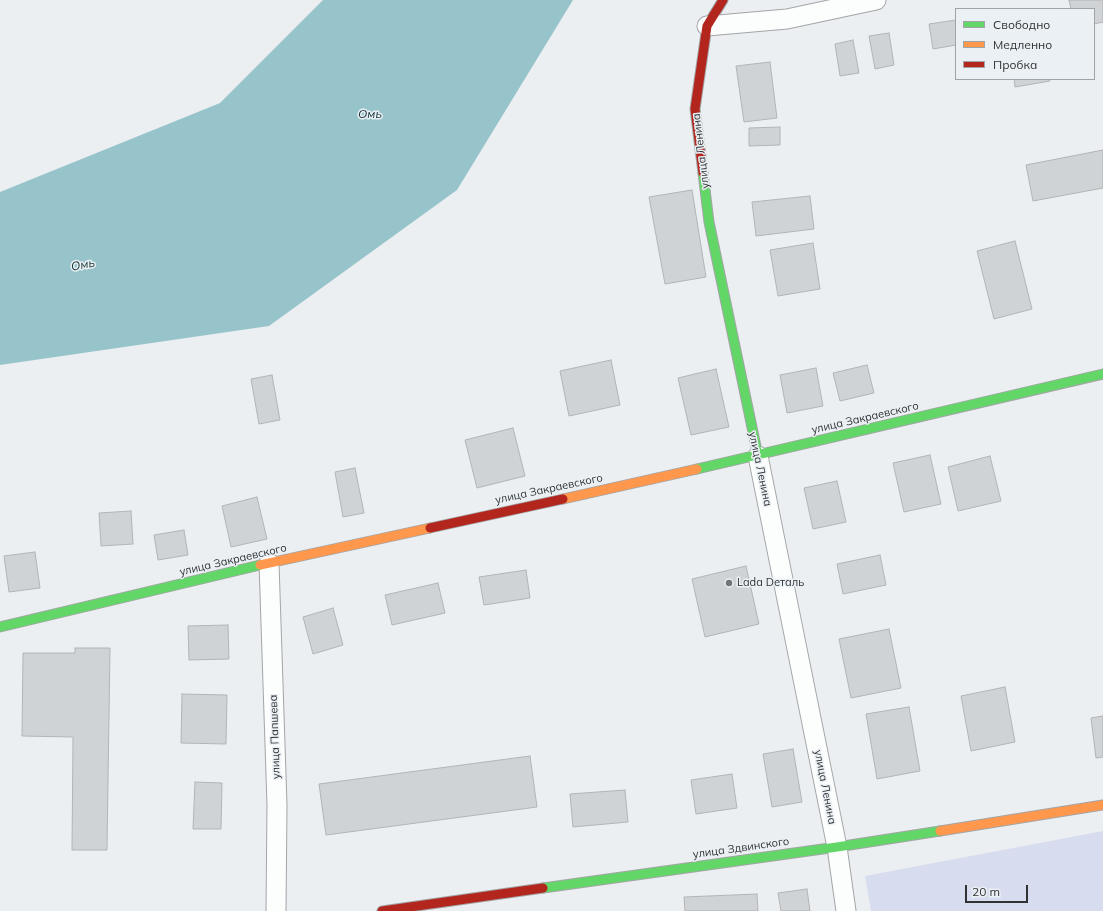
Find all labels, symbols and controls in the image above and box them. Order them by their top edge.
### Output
legend [955,8,1095,80]
text: Свободно [993,17,1050,32]
text: Медленно [993,37,1052,52]
text: Пробка [993,57,1037,72]
water label: Омь [358,107,382,121]
street label: улица Ленина [690,113,712,189]
water label: Омь [70,256,96,274]
street label: улица Закраевского [810,399,920,437]
street label: улица Ленина [746,431,774,507]
street label: улица Закраевского [494,471,604,507]
street label: улица Закраевского [178,541,288,579]
place label: Lada Dеталь [737,576,804,590]
marker: Lada Dеталь [724,578,734,588]
street label: улица Папшева [267,695,283,779]
street label: улица Ленина [811,749,839,825]
street label: улица Здвинского [692,835,790,861]
scale bar [967,877,1030,903]
text: 20 m [972,884,1000,899]

